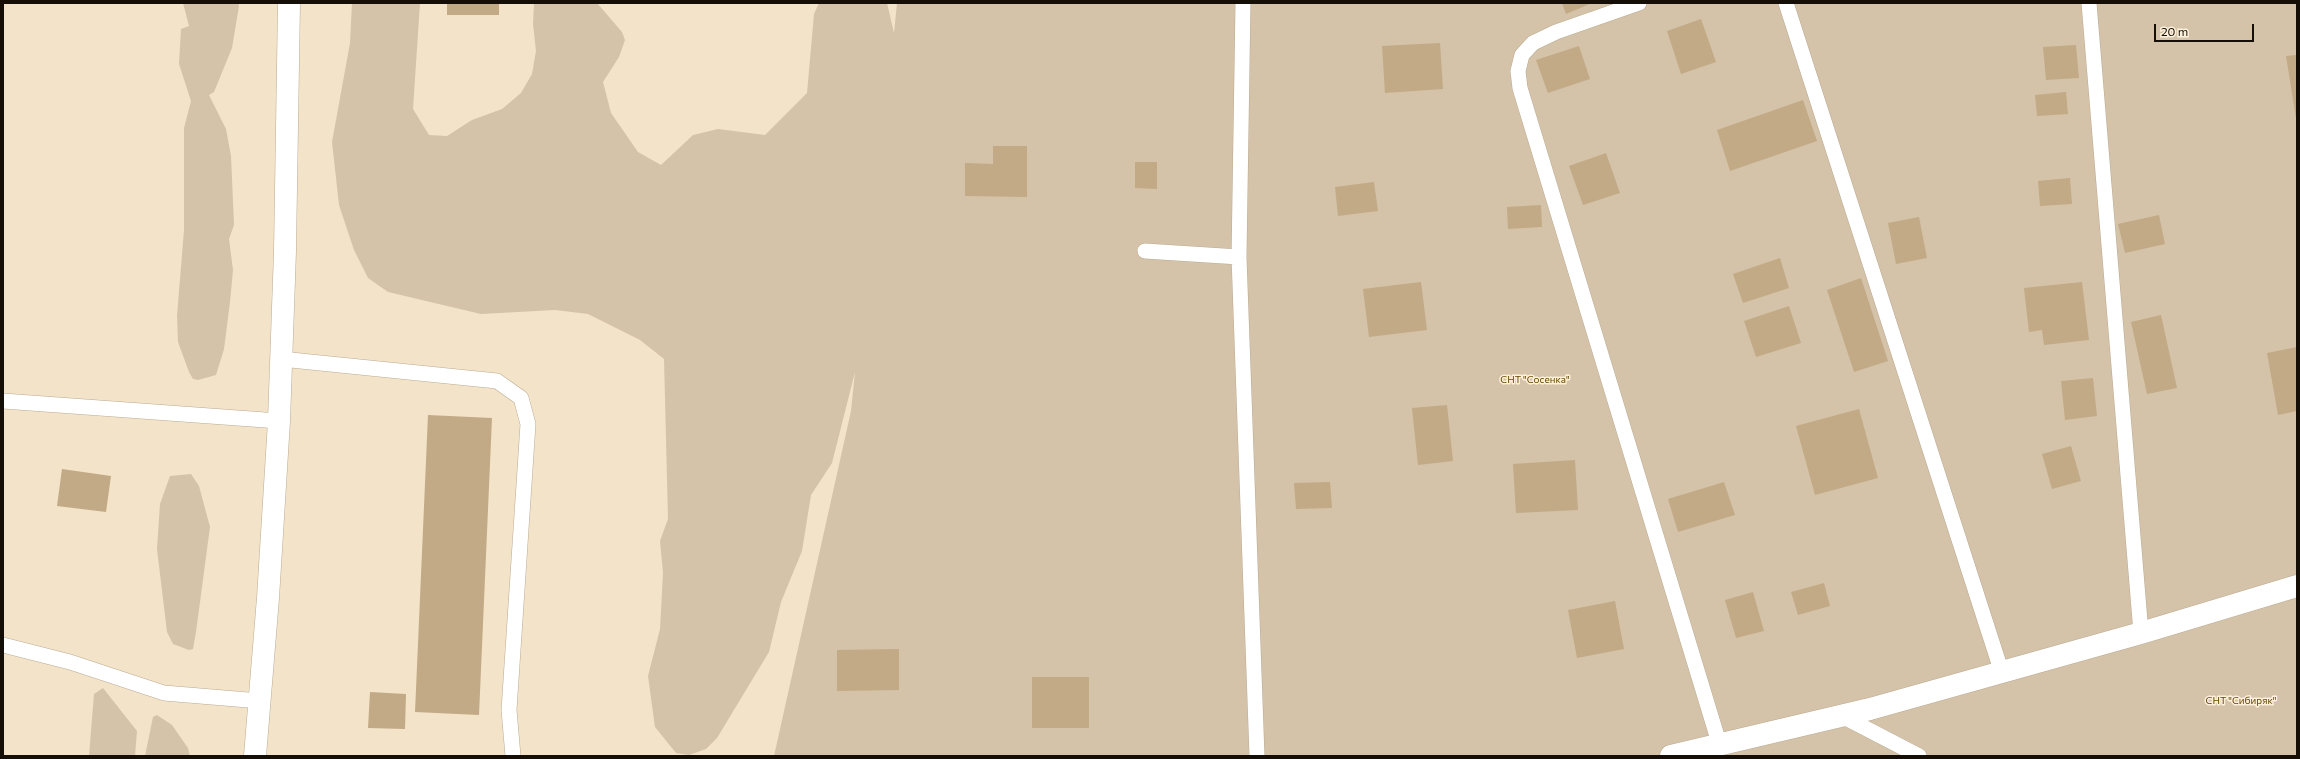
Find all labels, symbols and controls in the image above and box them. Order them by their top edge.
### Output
scale bar [2156,16,2256,42]
text: 20 m [2161,24,2188,38]
park label: СНТ "Сосенка" [1500,374,1570,386]
park label: СНТ "Сибиряк" [2206,695,2276,707]

